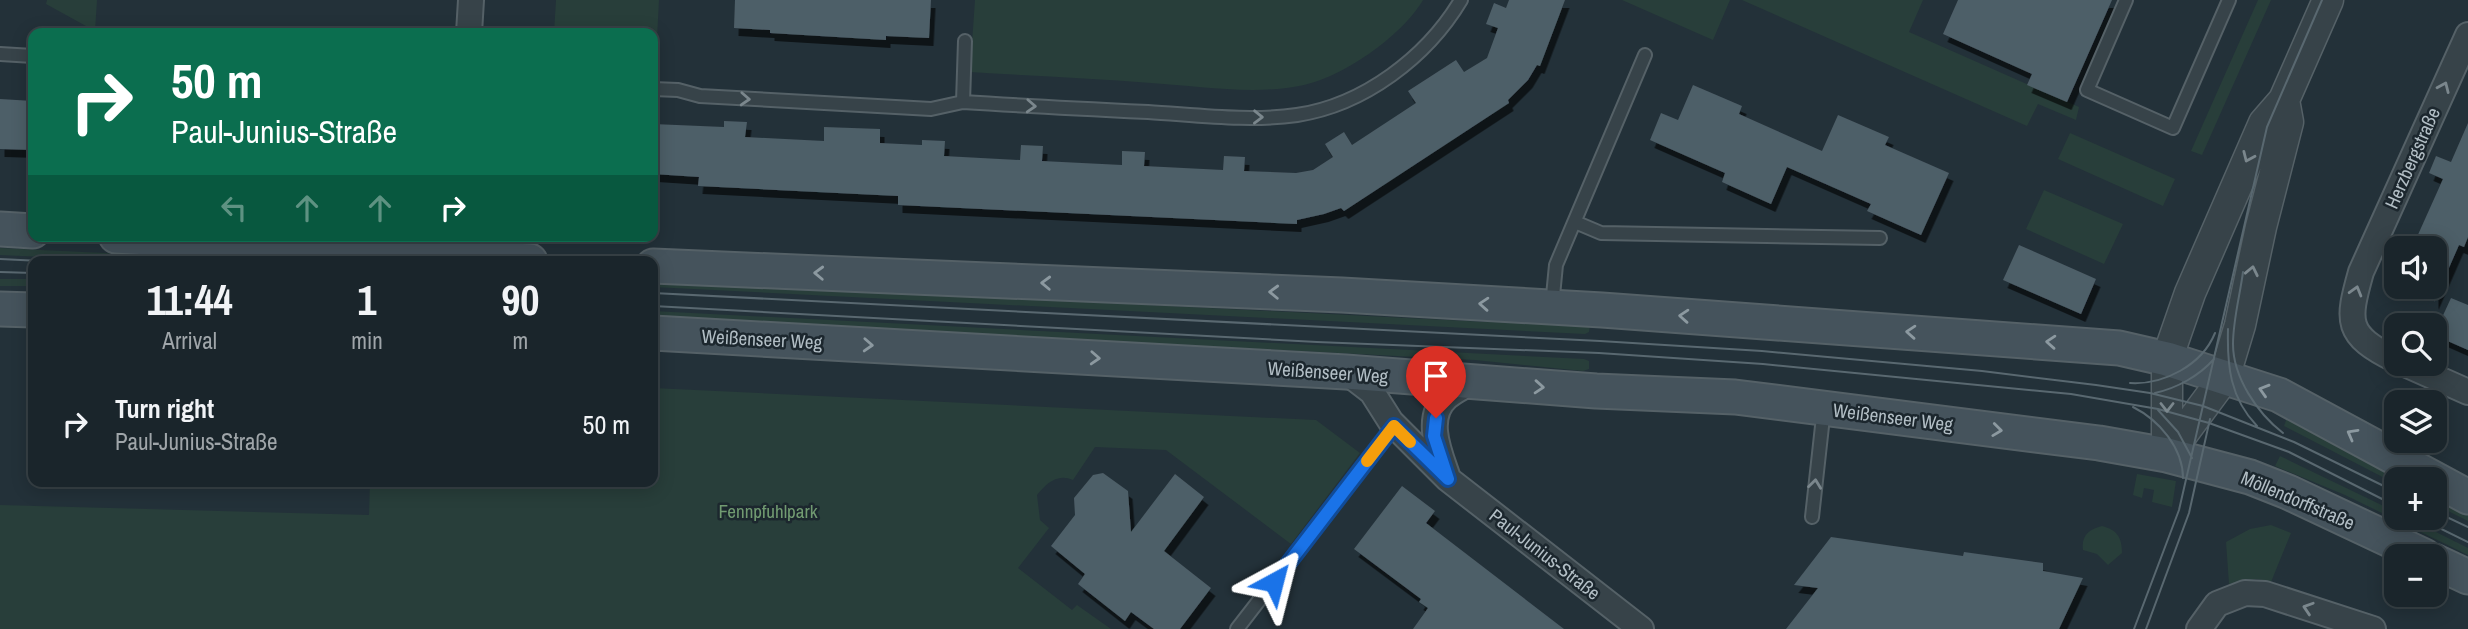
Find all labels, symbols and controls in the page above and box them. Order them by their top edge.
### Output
text: 50 m [171,47,263,113]
icon: right [56,56,147,147]
one-way arrow [2436,81,2450,94]
one-way arrow [740,91,751,106]
one-way arrow [1026,99,1037,114]
street label: Herzbergstraße [2378,103,2446,213]
one-way arrow [1253,109,1264,125]
text: Paul-Junius-Straße [171,110,397,153]
one-way arrow [2242,150,2256,162]
icon: left [215,189,253,227]
icon: ahead [288,189,326,227]
icon: ahead [361,189,399,227]
icon: right [434,189,472,227]
map controls [2384,236,2447,607]
button: sound [2384,236,2447,299]
one-way arrow [813,265,824,280]
one-way arrow [2243,265,2258,277]
text: 11:44 [147,272,233,328]
text: 1 [357,272,376,328]
text: 90 [501,272,539,328]
one-way arrow [1041,275,1052,290]
one-way arrow [1268,285,1279,300]
one-way arrow [2347,285,2362,297]
one-way arrow [1478,297,1489,312]
one-way arrow [1678,308,1689,323]
button: search [2384,313,2447,376]
street label: Weißenseer Weg [701,323,823,355]
text: Arrival [162,325,217,356]
text: min [351,325,383,356]
text: m [512,325,528,356]
one-way arrow [1905,325,1916,340]
one-way arrow [2045,335,2056,350]
one-way arrow [862,337,873,352]
pin [1406,346,1466,418]
one-way arrow [1090,350,1101,365]
street label: Weißenseer Weg [1267,355,1389,389]
icon: arrive [1417,357,1455,395]
one-way arrow [1534,379,1545,394]
one-way arrow [2258,384,2270,399]
button: layers [2384,390,2447,453]
text: Turn right [115,391,214,426]
street label: Weißenseer Weg [1832,397,1955,437]
one-way arrow [2159,402,2175,413]
icon: right [56,405,94,443]
text: 50 m [583,407,630,442]
one-way arrow [1992,422,2003,437]
text: Paul-Junius-Straße [115,426,277,457]
one-way arrow [2347,429,2359,442]
street label: Möllendorffstraße [2237,464,2359,536]
button: + [2384,467,2447,530]
one-way arrow [1808,478,1823,490]
park label: Fennpfuhlpark [719,498,818,524]
street label: Paul-Junius-Straße [1484,502,1606,606]
button: − [2384,544,2447,607]
position arrow [1237,545,1311,619]
one-way arrow [2302,602,2314,616]

